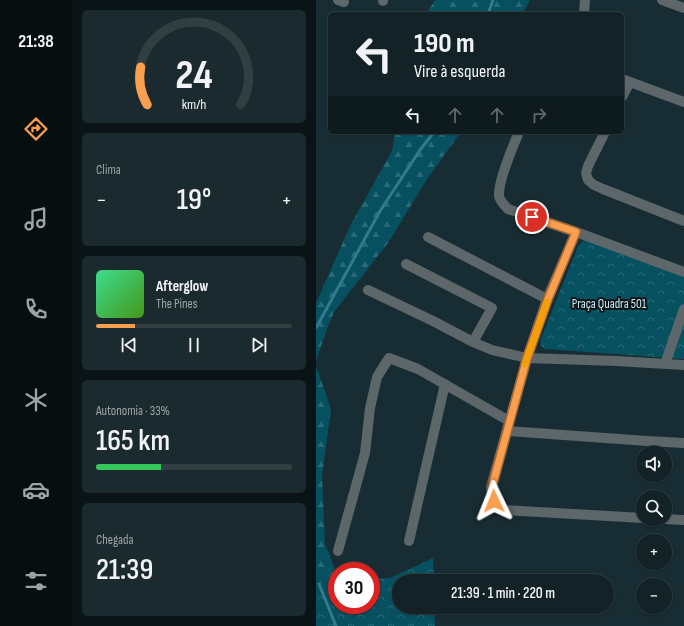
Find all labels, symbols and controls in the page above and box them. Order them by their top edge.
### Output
text: 190 m [414,27,475,60]
icon: left [348,28,400,80]
text: 21:38 [18,31,54,52]
text: 24 [175,50,213,99]
text: Vire à esquerda [414,61,505,82]
text: km/h [182,95,206,112]
icon: left [402,104,424,126]
icon: ahead [444,104,466,126]
icon: ahead [486,104,508,126]
icon: right [528,104,550,126]
icon: directions [22,115,50,143]
text: Clima [96,162,121,178]
text: 19° [177,182,211,218]
text: − [96,187,107,214]
text: + [281,187,292,214]
pin [515,200,549,234]
icon: music [22,205,50,233]
icon: arrive [521,206,543,228]
text: Afterglow [156,277,208,296]
icon: phone [22,295,50,323]
text: The Pines [156,296,197,312]
park label: Praça Quadra 501 [572,296,647,312]
icon: previous [118,334,140,356]
icon: pause [183,334,205,356]
icon: next [248,334,270,356]
icon: climate [22,386,50,414]
text: Autonomia · 33% [96,403,170,419]
text: 165 km [96,423,170,459]
map controls [636,446,672,614]
button: sound [636,446,672,482]
icon: car [22,476,50,504]
position arrow [473,480,515,522]
button: search [636,490,672,526]
text: Chegada [96,532,134,548]
button: + [636,534,672,570]
text: 21:39 [96,552,153,588]
speed limit sign: 30 [328,562,380,614]
icon: filters [22,567,50,595]
button: − [636,578,672,614]
text: 21:39 · 1 min · 220 m [451,584,555,603]

